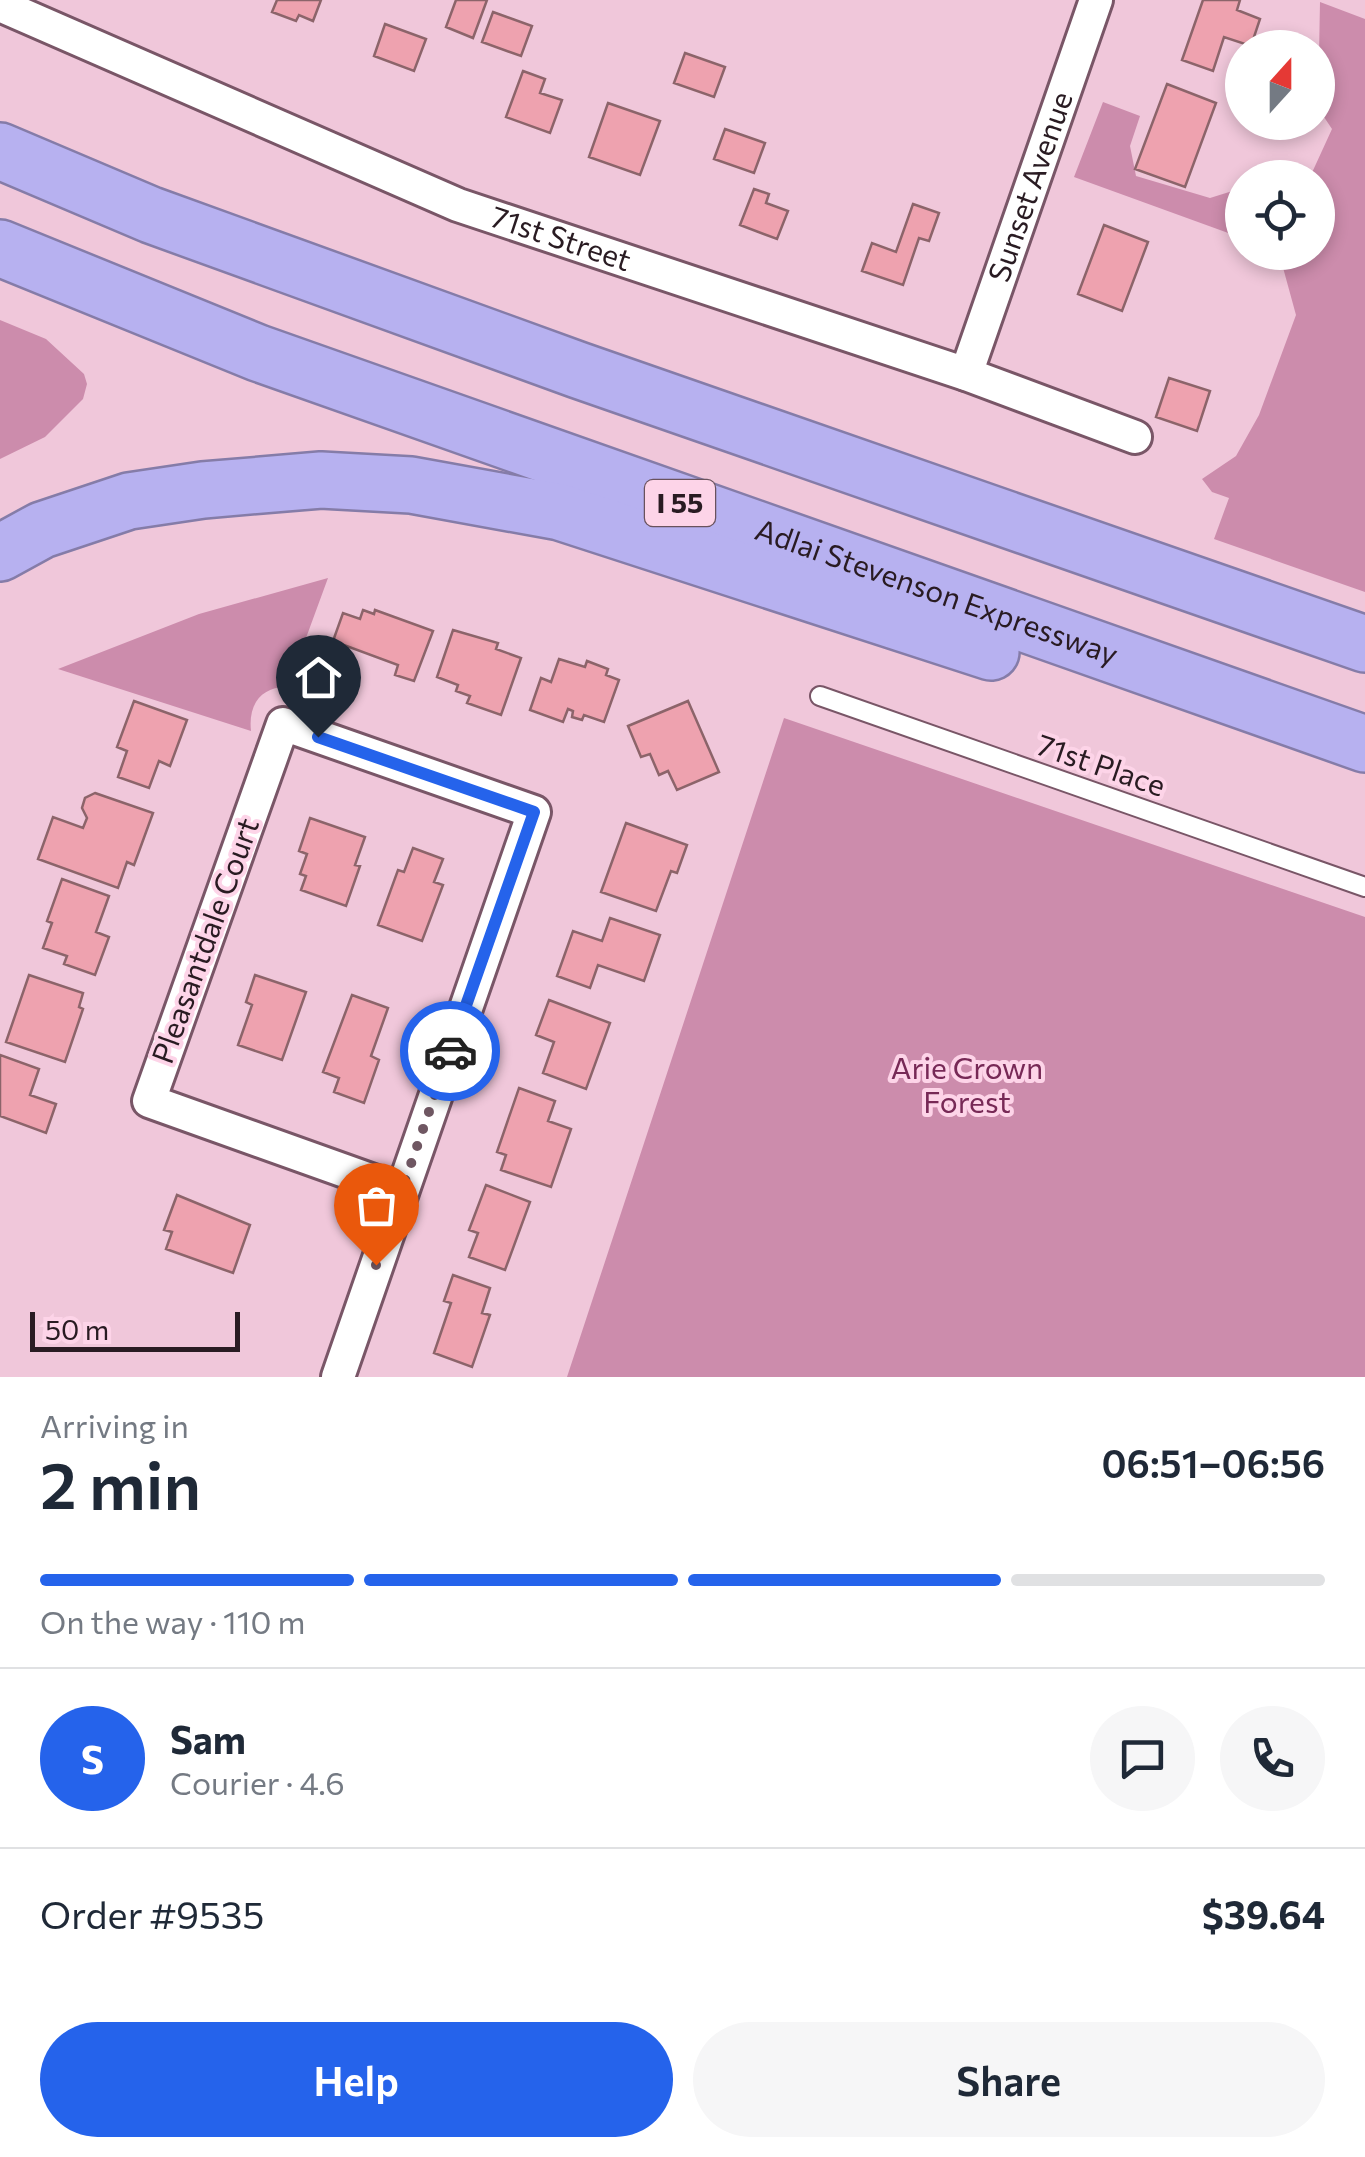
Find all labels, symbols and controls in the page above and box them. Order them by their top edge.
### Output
north arrow [1225,30,1335,140]
map controls [1225,30,1335,270]
street label: Sunset Avenue [979,86,1079,286]
button: locate [1225,160,1335,270]
street label: 71st Street [487,196,636,277]
road number: I 55 [645,480,715,526]
street label: Adlai Stevenson Expressway [751,509,1123,671]
pin [276,635,361,738]
icon: home [291,650,346,705]
street label: 71st Place [1033,724,1171,803]
street label: Pleasantdale Court [142,812,265,1068]
courier [400,1001,500,1101]
icon: car [423,1024,478,1079]
park label: Arie Crown Forest [891,1048,1043,1119]
pin [334,1163,419,1266]
icon: bag [349,1178,404,1233]
scale bar [30,1307,240,1352]
text: 50 m [45,1312,109,1346]
text: Arriving in [40,1405,189,1445]
text: 06:51–06:56 [1102,1439,1325,1486]
text: 2 min [40,1443,201,1522]
text: On the way · 110 m [40,1601,305,1641]
button: chat [1090,1706,1195,1811]
button: phone [1220,1706,1325,1811]
text: Sam [170,1715,246,1762]
text: S [81,1735,104,1782]
text: Courier · 4.6 [170,1762,345,1802]
text: Order #9535 [40,1890,264,1937]
text: $39.64 [1202,1890,1325,1937]
button: Help [40,2022,673,2137]
button: Share [693,2022,1325,2137]

